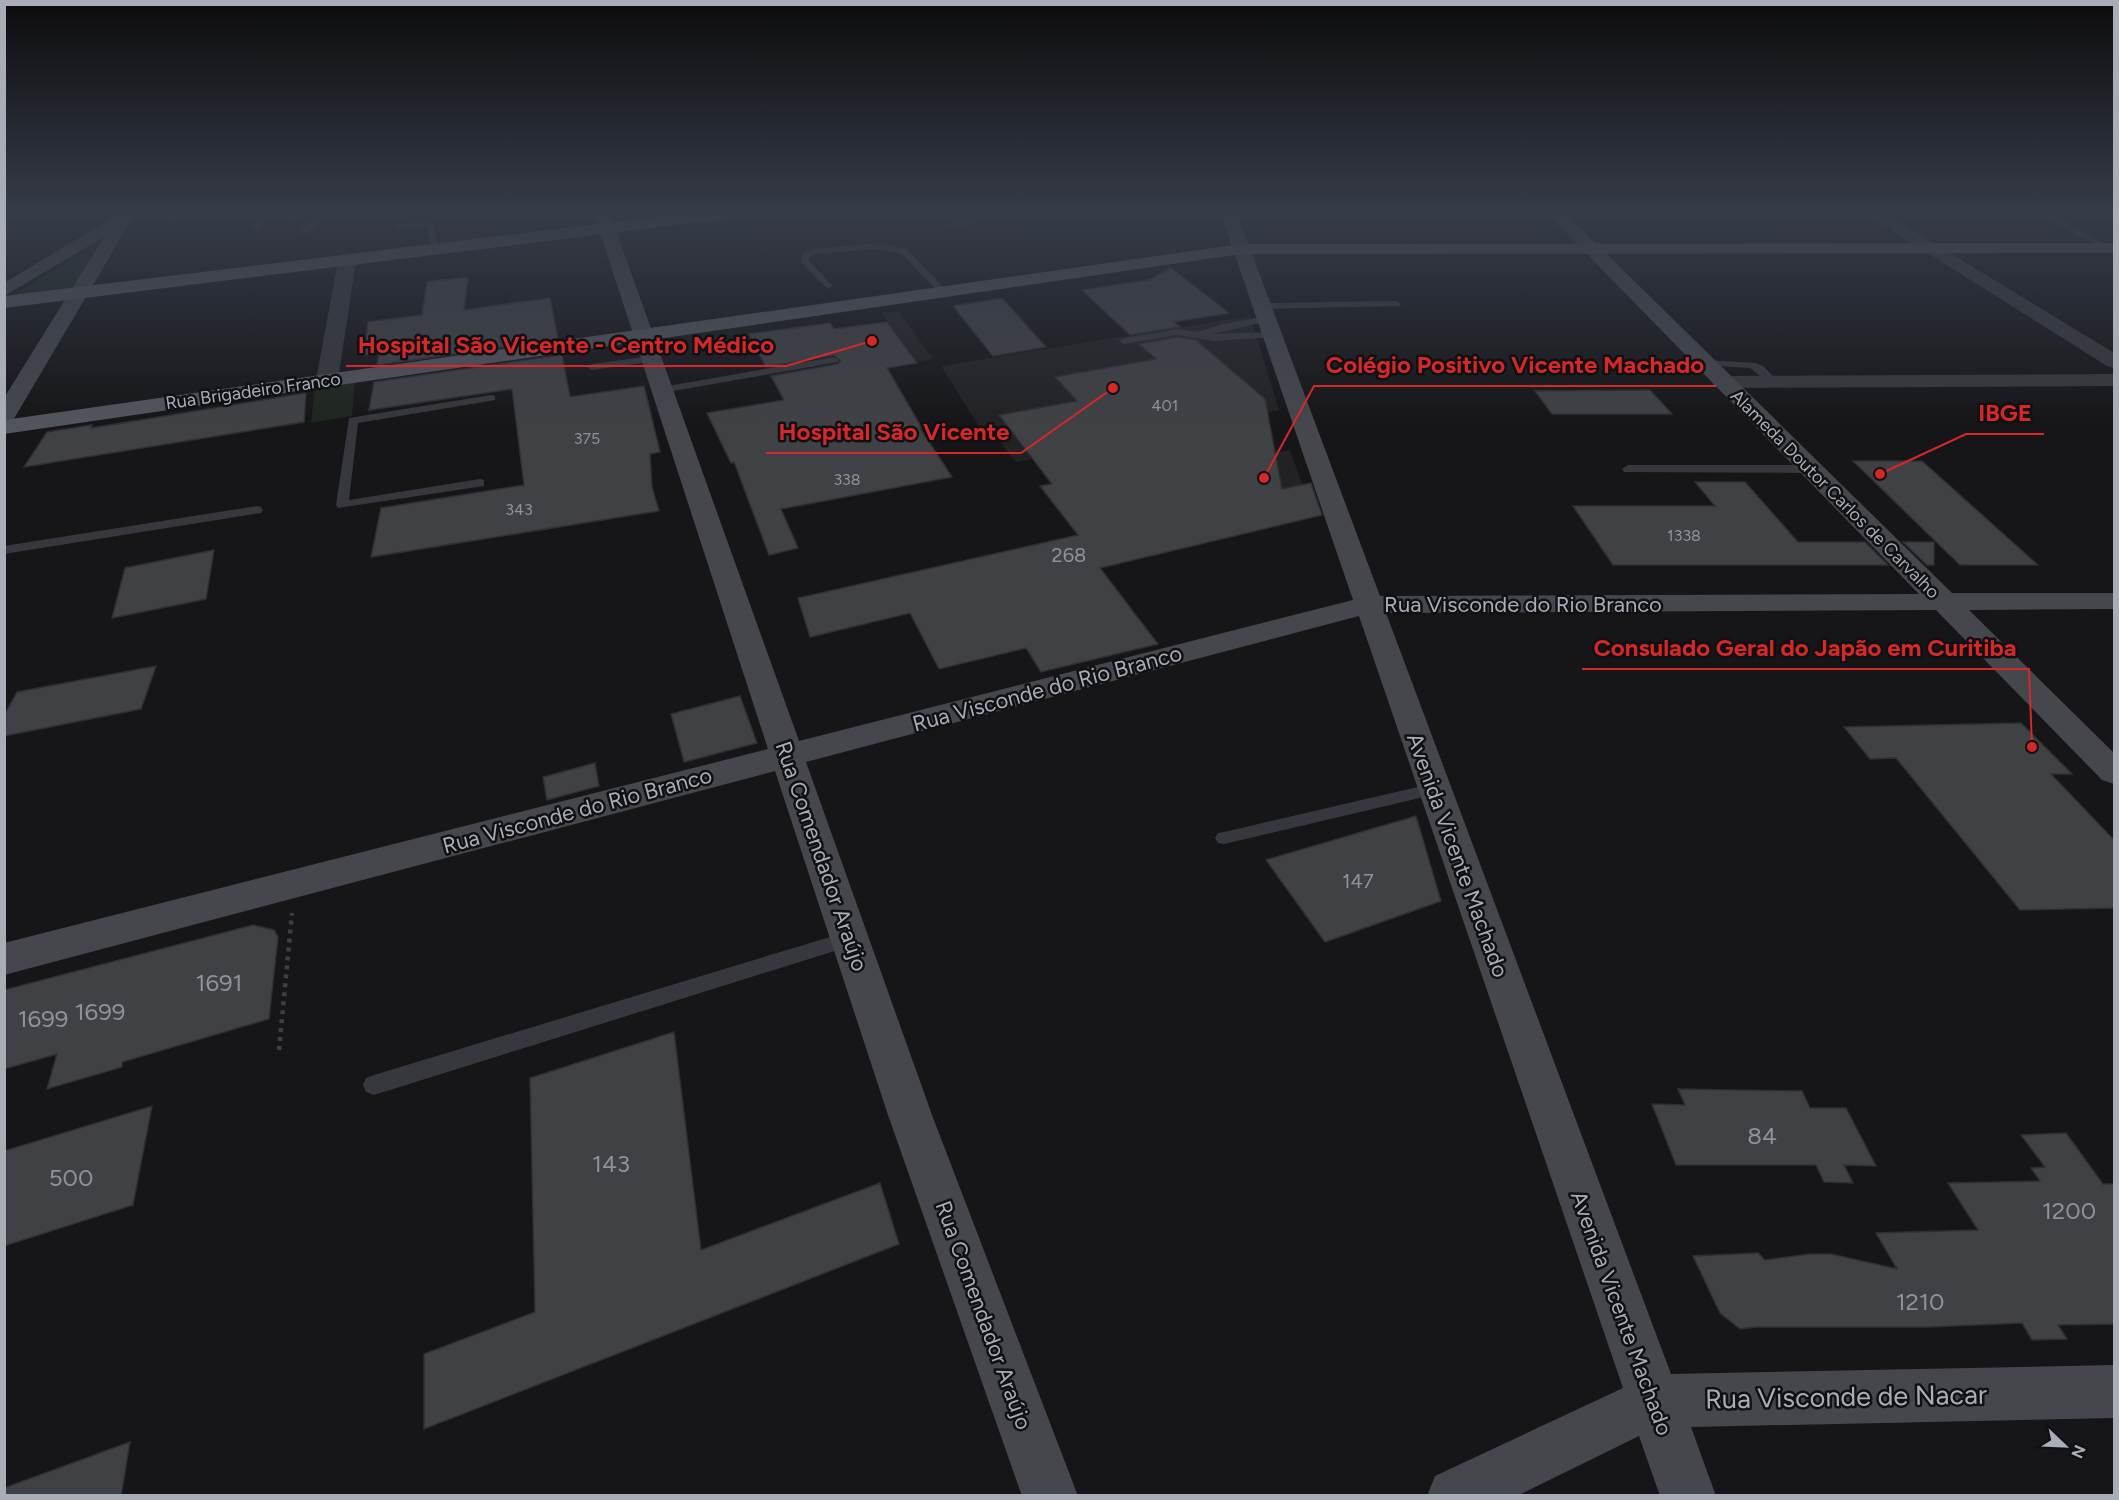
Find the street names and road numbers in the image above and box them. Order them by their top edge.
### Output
street label: Rua Brigadeiro Franco [164,368,342,414]
street label: Alameda Doutor Carlos de Carvalho [1726,385,1944,603]
street label: Rua Visconde do Rio Branco [1384,591,1662,618]
street label: Rua Visconde do Rio Branco [909,639,1185,737]
street label: Avenida Vicente Machado [1401,729,1514,981]
street label: Rua Comendador Araújo [769,738,874,975]
street label: Rua Visconde do Rio Branco [439,761,715,859]
street label: Avenida Vicente Machado [1565,1187,1678,1439]
street label: Rua Comendador Araújo [930,1197,1038,1433]
street label: Rua Visconde de Nacar [1705,1378,1987,1415]

